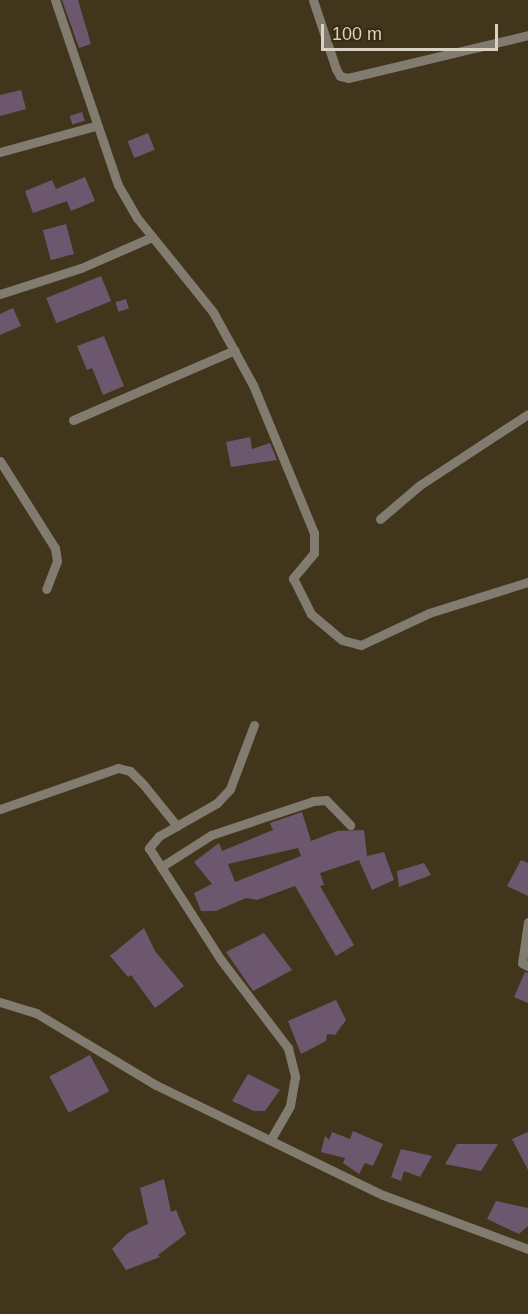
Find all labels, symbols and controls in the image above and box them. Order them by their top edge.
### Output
scale bar [324,12,501,50]
text: 100 m [332,24,382,44]

